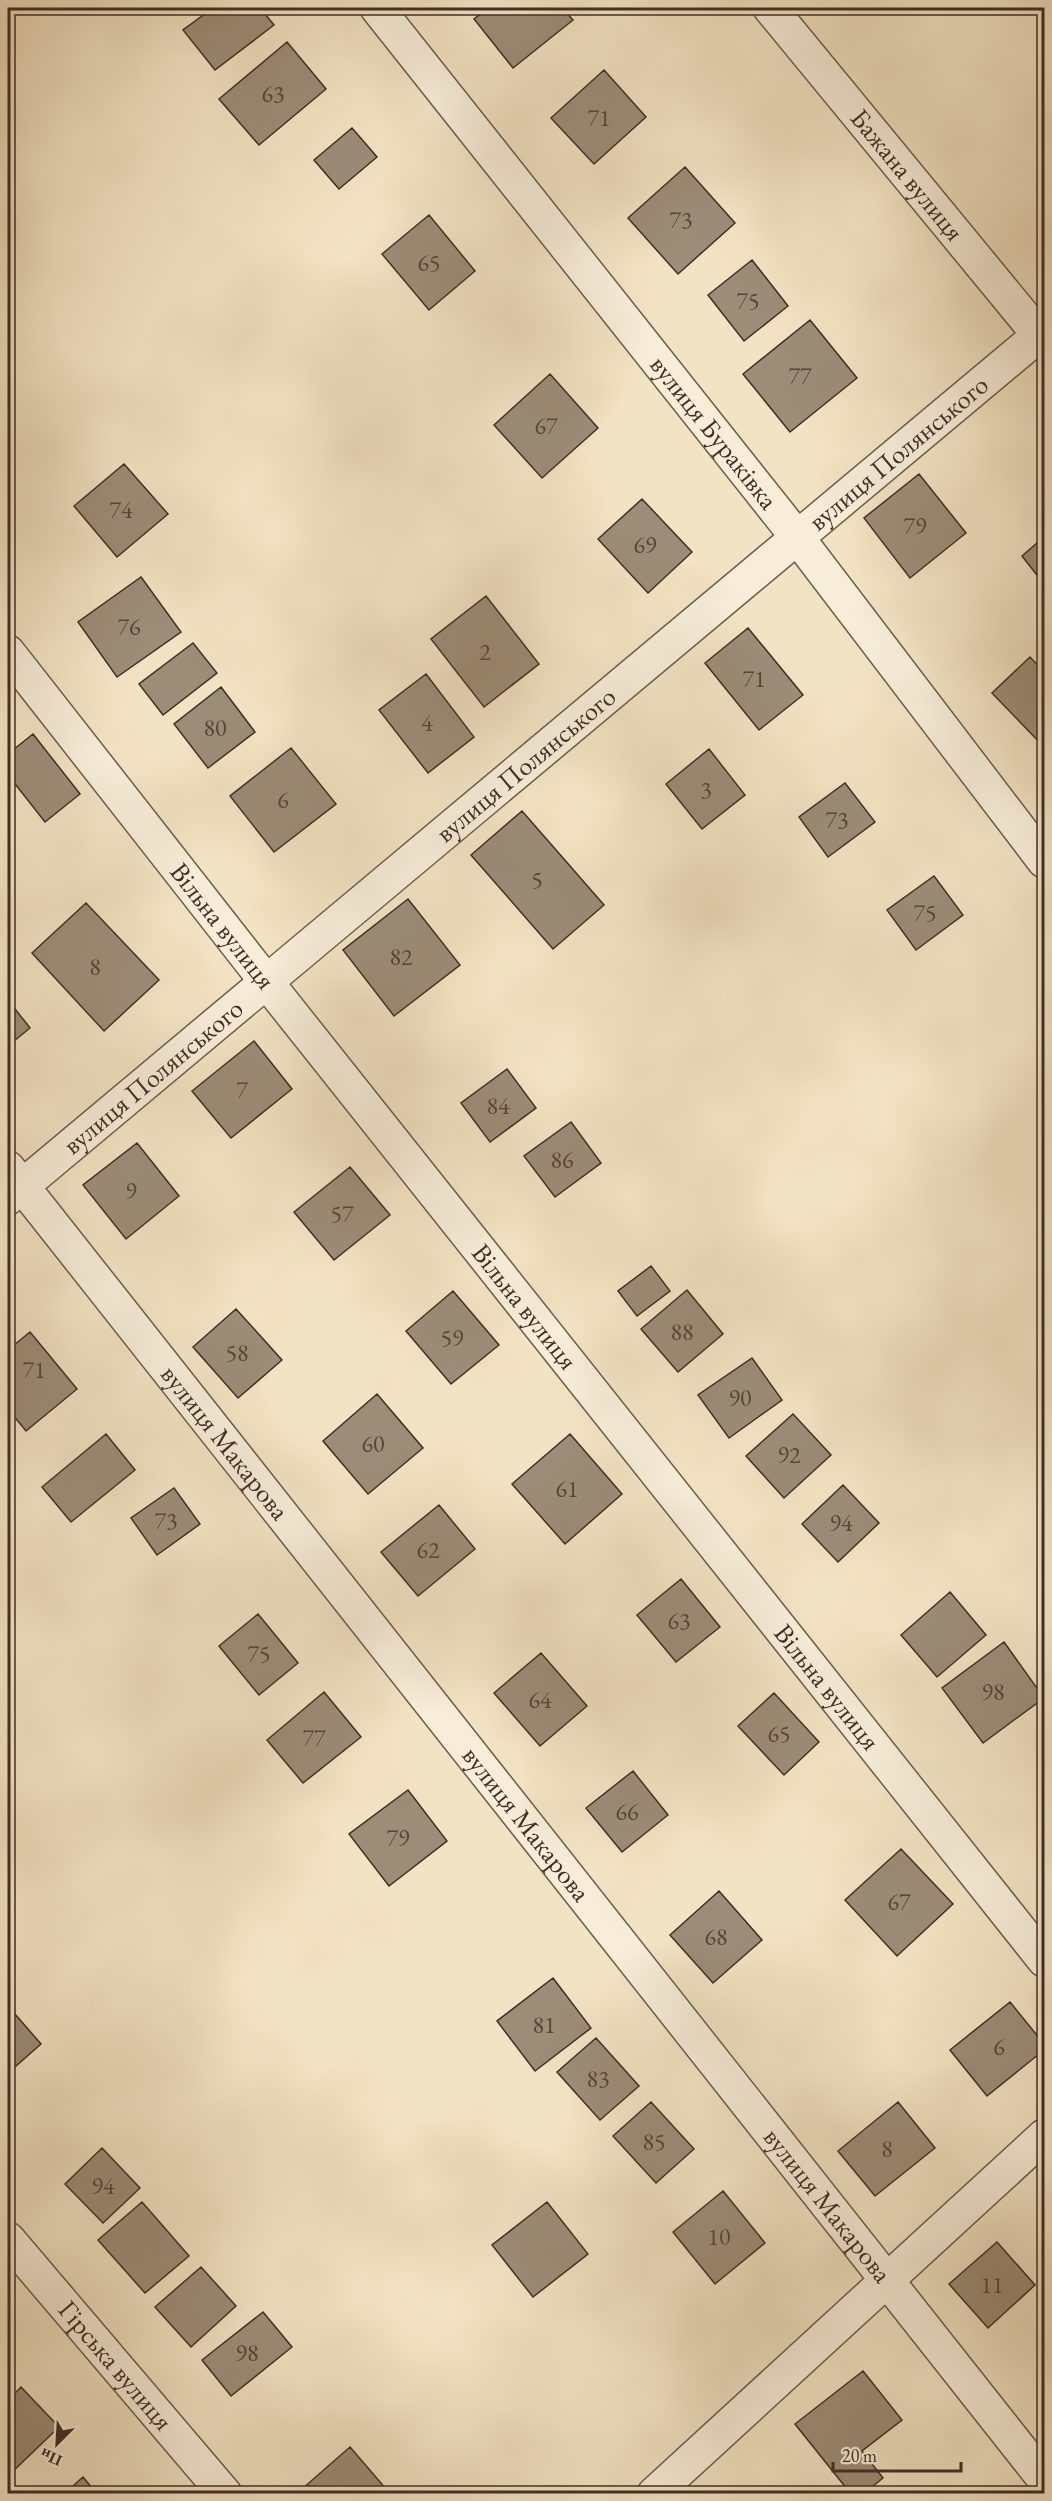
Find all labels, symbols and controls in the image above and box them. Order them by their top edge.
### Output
house number: 63 [261,78,285,109]
street label: Бажана вулиця [843,101,972,248]
house number: 71 [587,102,611,133]
house number: 73 [669,204,693,235]
house number: 65 [417,247,441,278]
house number: 75 [736,285,760,316]
street label: вулиця Бураківка [643,348,786,516]
house number: 77 [788,360,812,391]
street label: вулиця Полянського [801,367,995,538]
house number: 67 [534,410,558,441]
house number: 74 [109,494,133,525]
house number: 79 [903,510,927,541]
house number: 69 [633,529,657,560]
house number: 76 [117,611,141,642]
house number: 2 [479,636,491,667]
house number: 71 [742,663,766,694]
street label: вулиця Полянського [428,679,623,850]
house number: 4 [421,707,433,738]
house number: 80 [203,712,227,743]
house number: 3 [700,774,712,805]
house number: 6 [277,784,289,815]
house number: 73 [825,804,849,835]
street label: Вільна вулиця [162,855,284,996]
house number: 5 [531,864,543,895]
house number: 75 [913,897,937,928]
house number: 82 [389,941,413,972]
house number: 8 [89,951,101,982]
street label: вулиця Полянського [55,991,250,1162]
house number: 7 [236,1074,248,1105]
house number: 84 [486,1090,510,1121]
house number: 86 [550,1144,574,1175]
house number: 9 [125,1175,137,1206]
house number: 57 [330,1198,354,1229]
street label: Вільна вулиця [464,1236,586,1377]
house number: 88 [670,1316,694,1347]
house number: 59 [440,1322,464,1353]
house number: 58 [225,1337,249,1368]
house number: 71 [22,1354,46,1385]
street label: вулиця Макарова [153,1358,298,1527]
house number: 90 [728,1382,752,1413]
house number: 60 [361,1428,385,1459]
house number: 92 [777,1439,801,1470]
house number: 61 [555,1473,579,1504]
house number: 73 [154,1505,178,1536]
house number: 94 [829,1507,853,1538]
house number: 62 [416,1534,440,1565]
house number: 63 [667,1605,691,1636]
street label: Вільна вулиця [767,1617,888,1757]
house number: 75 [247,1638,271,1669]
house number: 98 [981,1676,1005,1707]
house number: 64 [528,1684,552,1715]
house number: 65 [767,1718,791,1749]
house number: 77 [302,1722,326,1753]
street label: вулиця Макарова [455,1739,599,1909]
house number: 66 [615,1796,639,1827]
house number: 79 [386,1822,410,1853]
house number: 67 [887,1886,911,1917]
house number: 68 [704,1921,728,1952]
house number: 81 [532,2009,556,2040]
house number: 6 [993,2031,1005,2062]
house number: 83 [586,2063,610,2094]
street label: вулиця Макарова [756,2120,900,2290]
house number: 85 [642,2126,666,2157]
house number: 8 [881,2133,893,2164]
house number: 94 [91,2170,115,2201]
house number: 10 [707,2221,731,2252]
house number: 11 [980,2269,1004,2300]
street label: Гірська вулиця [51,2293,181,2437]
house number: 98 [235,2337,259,2368]
north arrow [27,2414,87,2474]
scale bar [833,2435,960,2473]
text: Пн [37,2443,65,2471]
text: 20 m [842,2444,877,2467]

